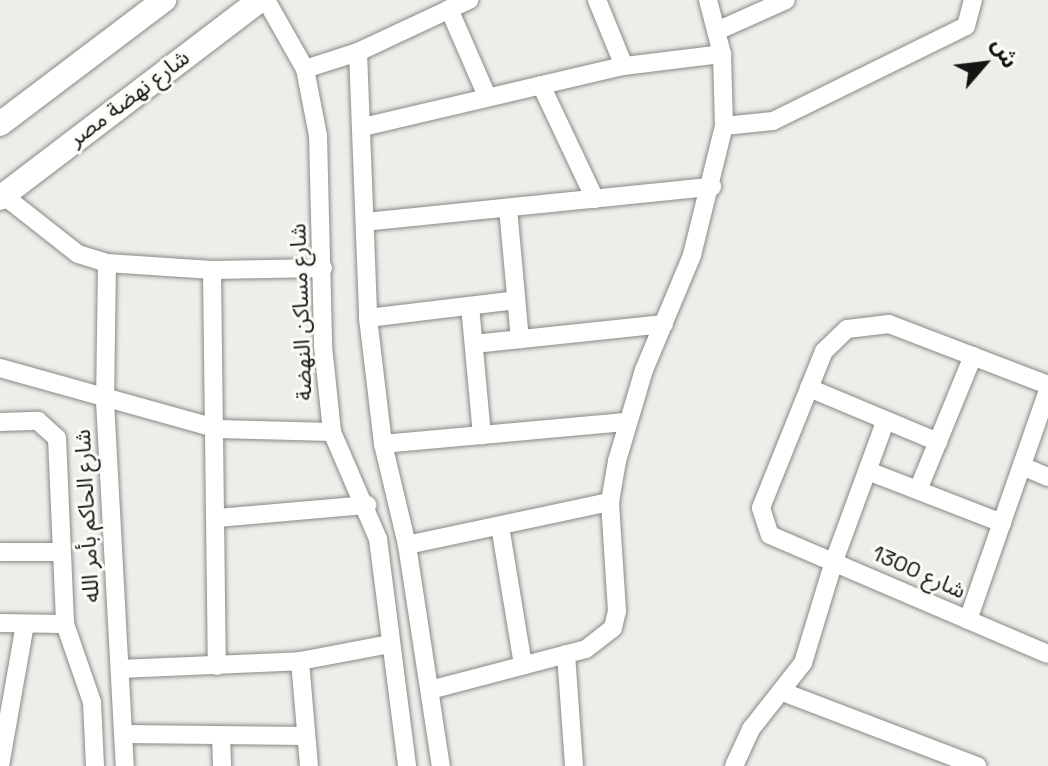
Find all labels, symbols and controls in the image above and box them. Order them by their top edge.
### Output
north arrow [944,24,1024,104]
text: ش [986,33,1025,73]
street label: شارع نهضة مصر [64,44,194,152]
street label: شارع مساكن النهضة [285,223,317,401]
street label: شارع الحاكم بأمر الله [69,429,105,603]
street label: شارع 1300 [868,540,970,604]

